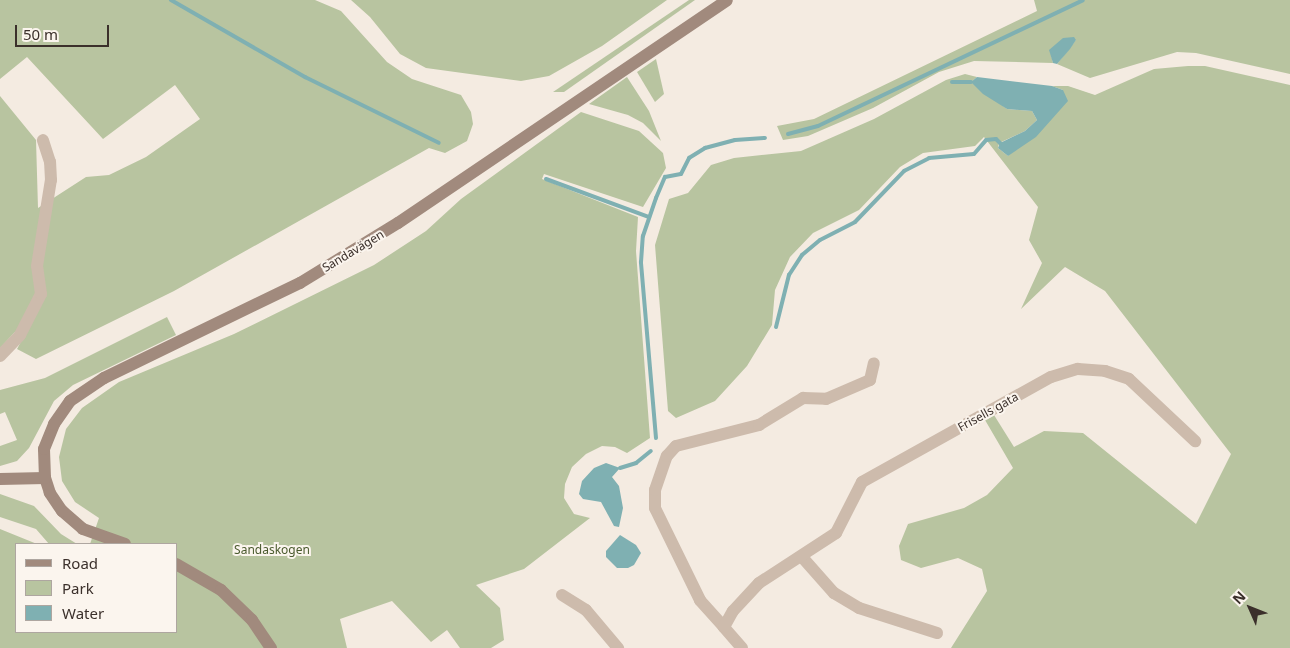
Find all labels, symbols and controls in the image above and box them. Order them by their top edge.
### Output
scale bar [18,15,111,47]
text: 50 m [23,24,58,44]
street label: Sandavägen [320,227,386,275]
street label: Frisells gata [955,389,1021,435]
legend [15,543,178,633]
park label: Sandaskogen [234,543,310,557]
text: Road [62,553,98,573]
text: Park [62,578,94,598]
north arrow [1225,583,1275,633]
text: N [1228,587,1250,608]
text: Water [62,603,104,623]

